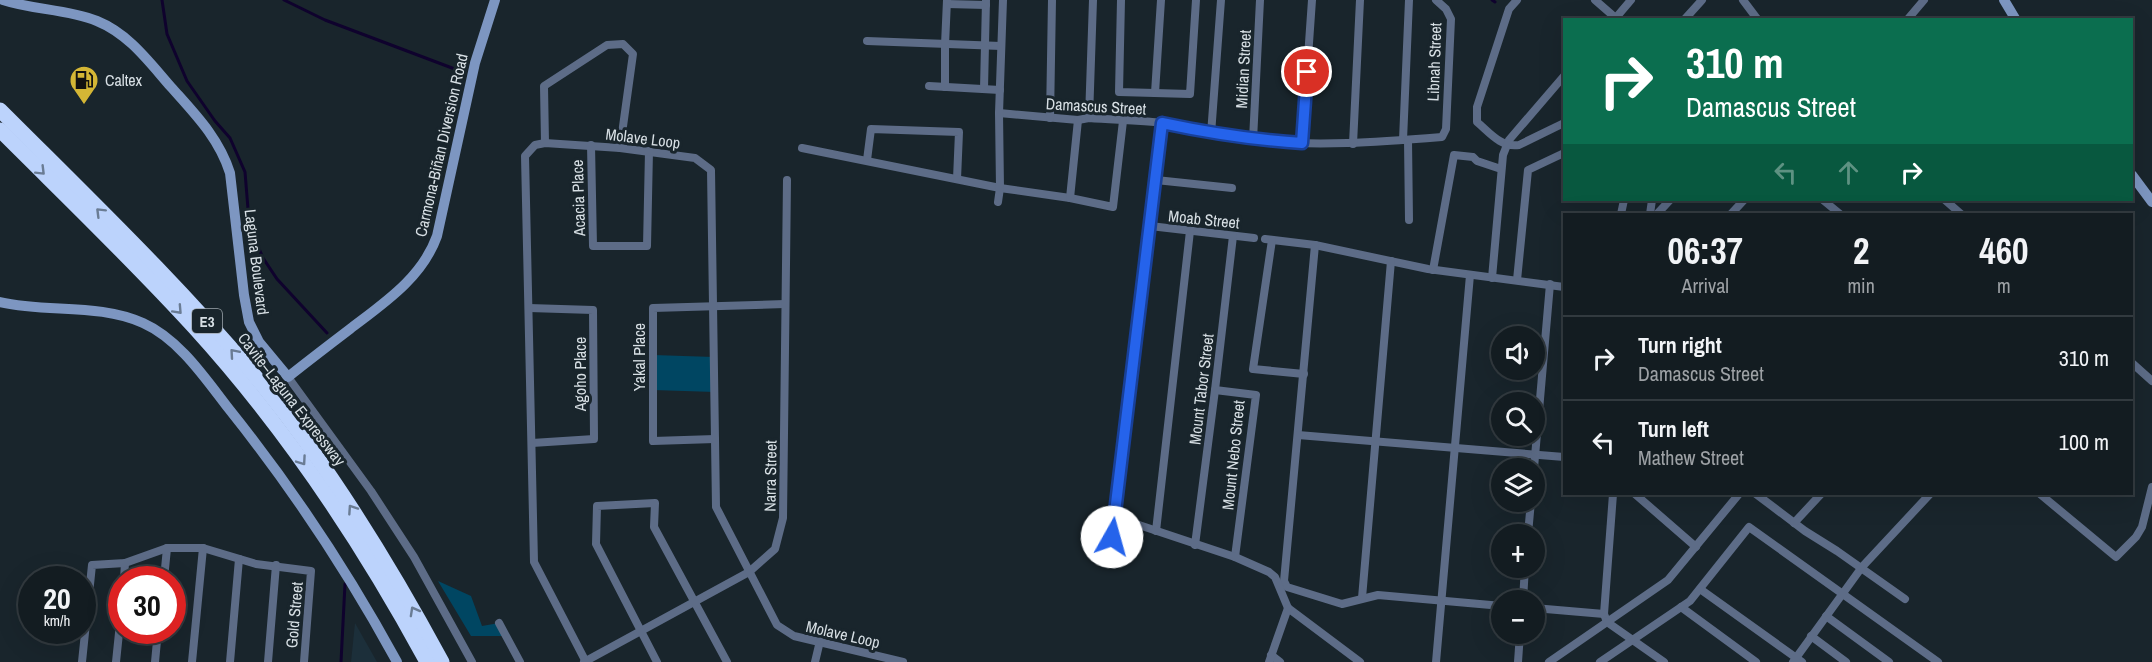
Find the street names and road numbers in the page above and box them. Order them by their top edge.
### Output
street label: Libnah Street [1422,22,1446,102]
street label: Midian Street [1230,29,1256,109]
street label: Carmona-Biñan Diversion Road [409,51,473,239]
street label: Damascus Street [1045,92,1147,120]
street label: Molave Loop [604,123,682,153]
street label: Acacia Place [566,159,590,238]
street label: Moab Street [1167,204,1241,234]
street label: Laguna Boulevard [240,208,274,316]
road number: E3 [192,309,222,333]
street label: Yakal Place [628,323,650,391]
street label: Cavite–Laguna Expressway [233,328,351,470]
street label: Mount Tabor Street [1183,332,1219,446]
street label: Agoho Place [569,337,591,412]
street label: Mount Nebo Street [1216,399,1250,511]
street label: Narra Street [758,440,782,512]
street label: Gold Street [280,581,308,649]
street label: Molave Loop [804,615,882,653]

